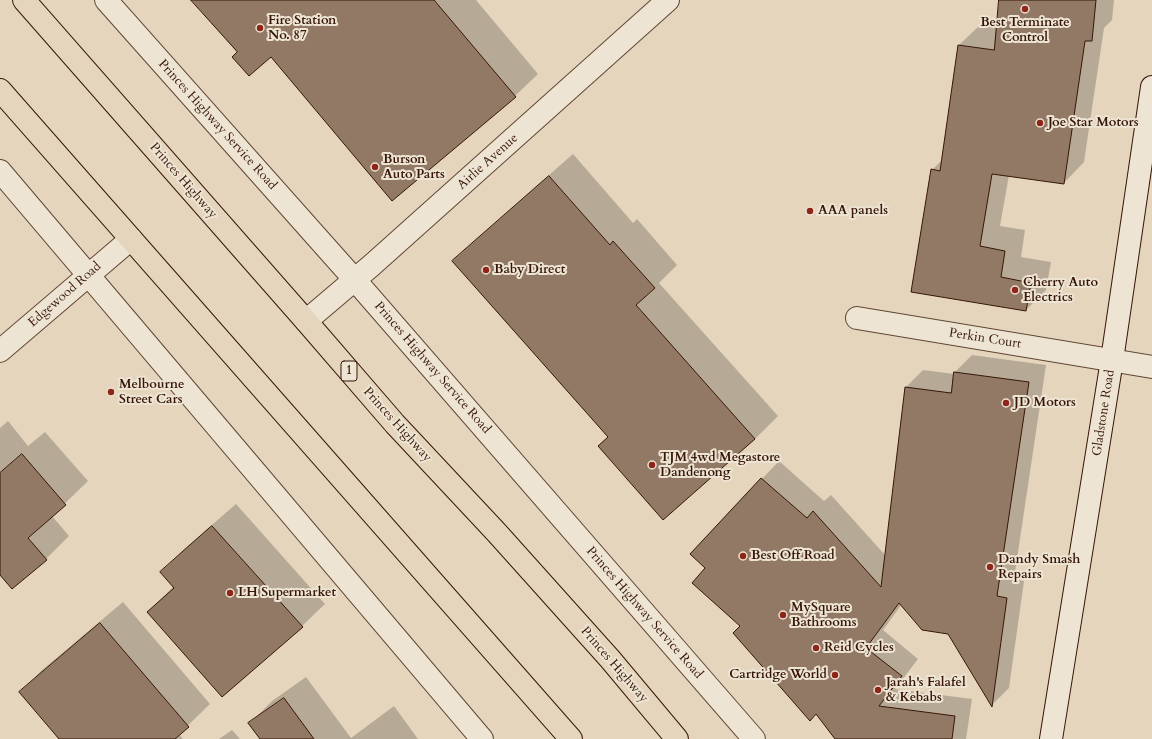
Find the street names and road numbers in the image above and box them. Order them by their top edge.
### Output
street label: Princes Highway Service Road [154,57,280,193]
street label: Airlie Avenue [454,131,522,193]
street label: Princes Highway [146,140,220,222]
street label: Edgewood Road [25,259,105,331]
street label: Princes Highway Service Road [370,299,494,437]
street label: Perkin Court [948,326,1022,352]
road number: 1 [341,361,357,381]
street label: Gladstone Road [1089,369,1119,457]
street label: Princes Highway [359,384,435,466]
street label: Princes Highway Service Road [582,544,706,682]
street label: Princes Highway [577,624,651,706]

